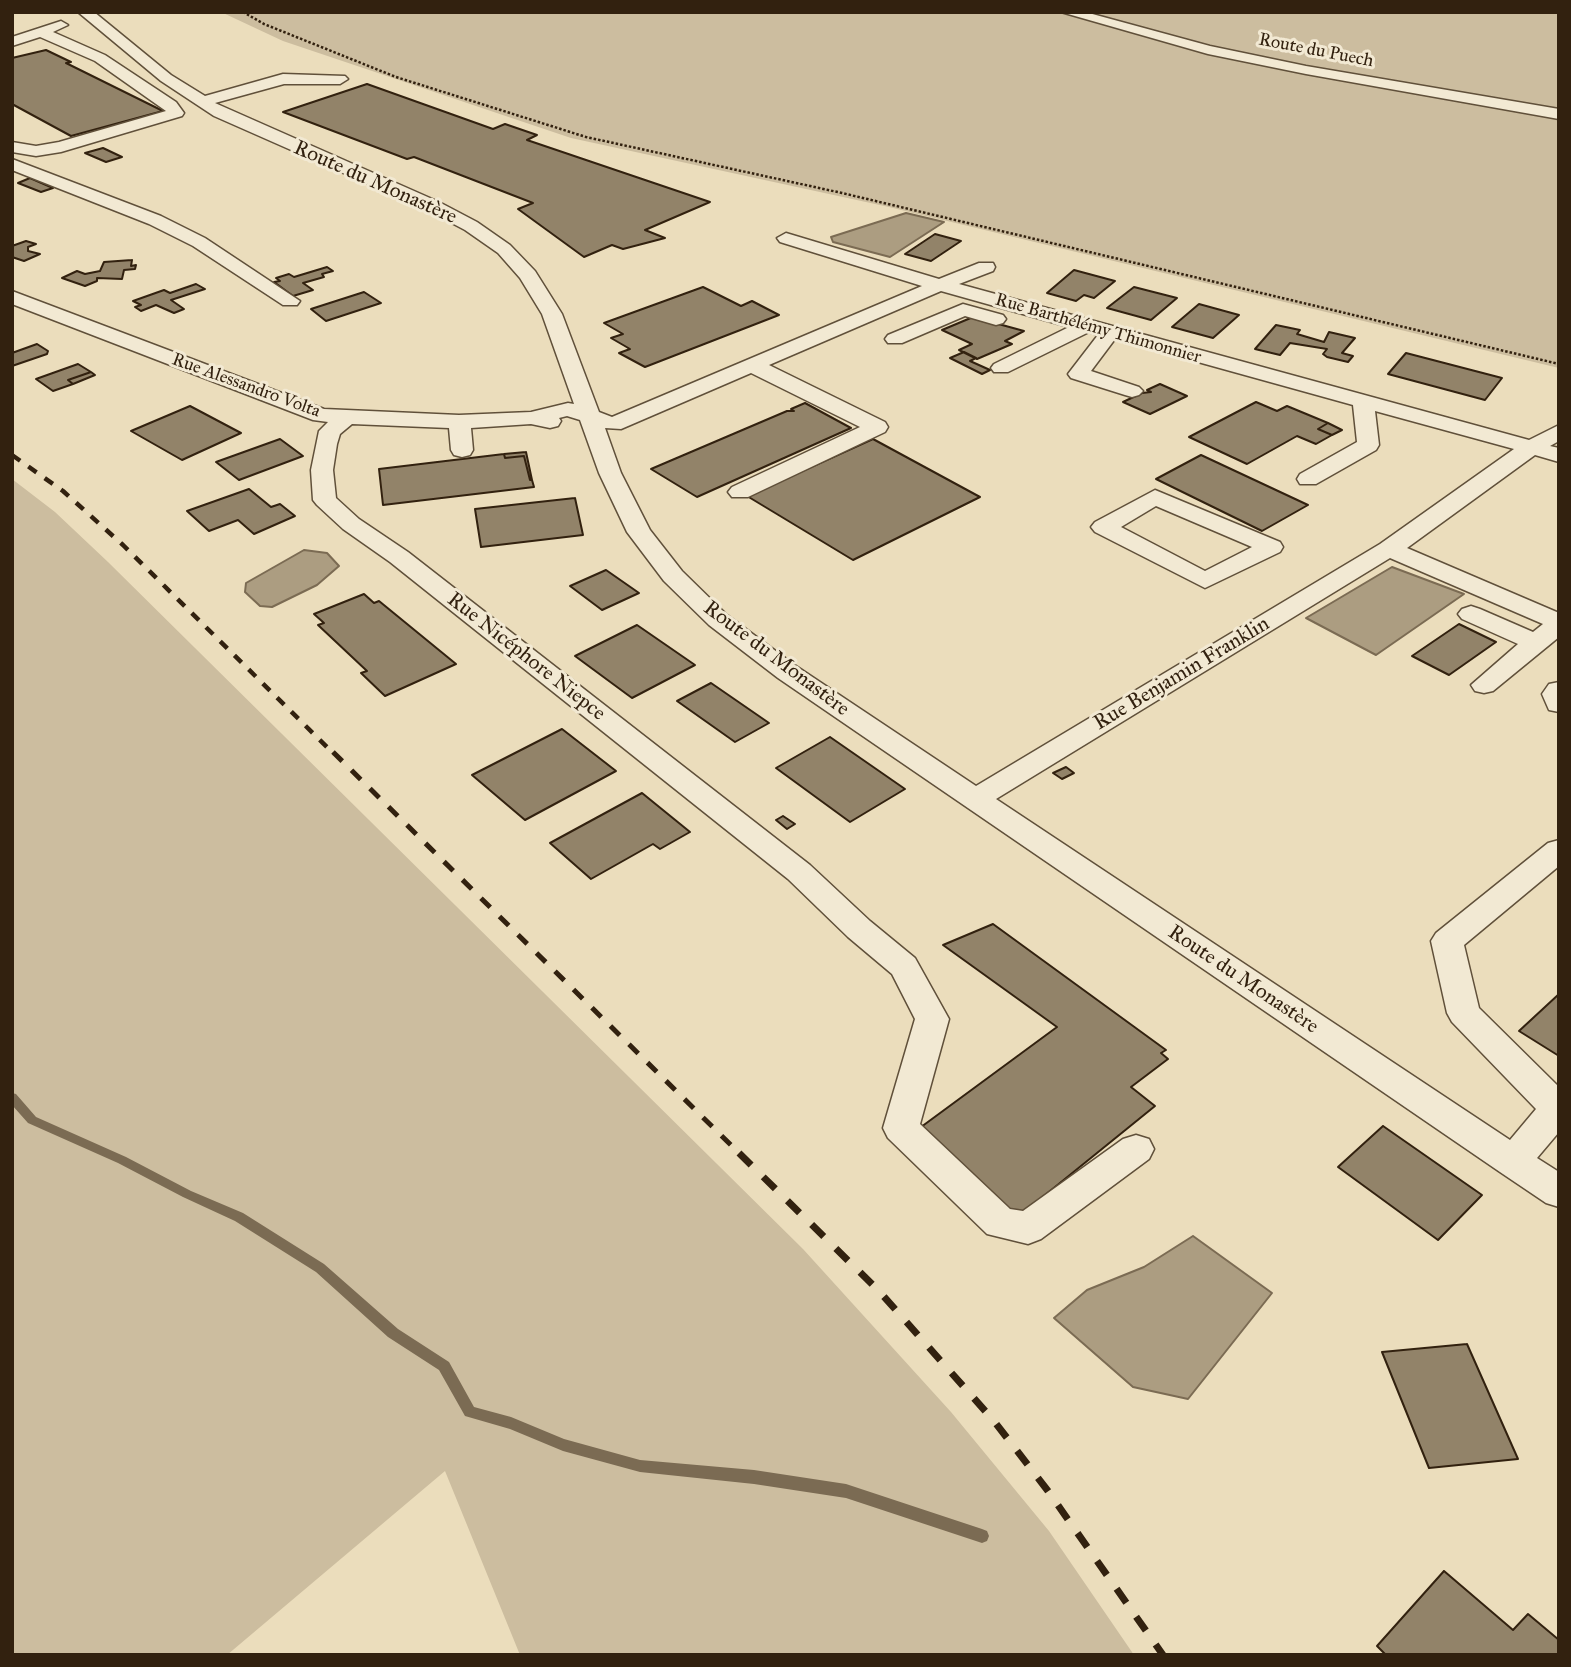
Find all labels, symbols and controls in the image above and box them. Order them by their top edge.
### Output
street label: Route du Puech [1257,29,1375,73]
street label: Route du Monastère [289,136,461,230]
street label: Rue Barthélémy Thimonnier [993,289,1203,369]
street label: Rue Alessandro Volta [169,349,323,423]
street label: Rue Nicéphore Niepce [442,587,610,727]
street label: Route du Monastère [698,596,854,722]
street label: Rue Benjamin Franklin [1090,612,1274,736]
street label: Route du Monastère [1163,920,1323,1040]

